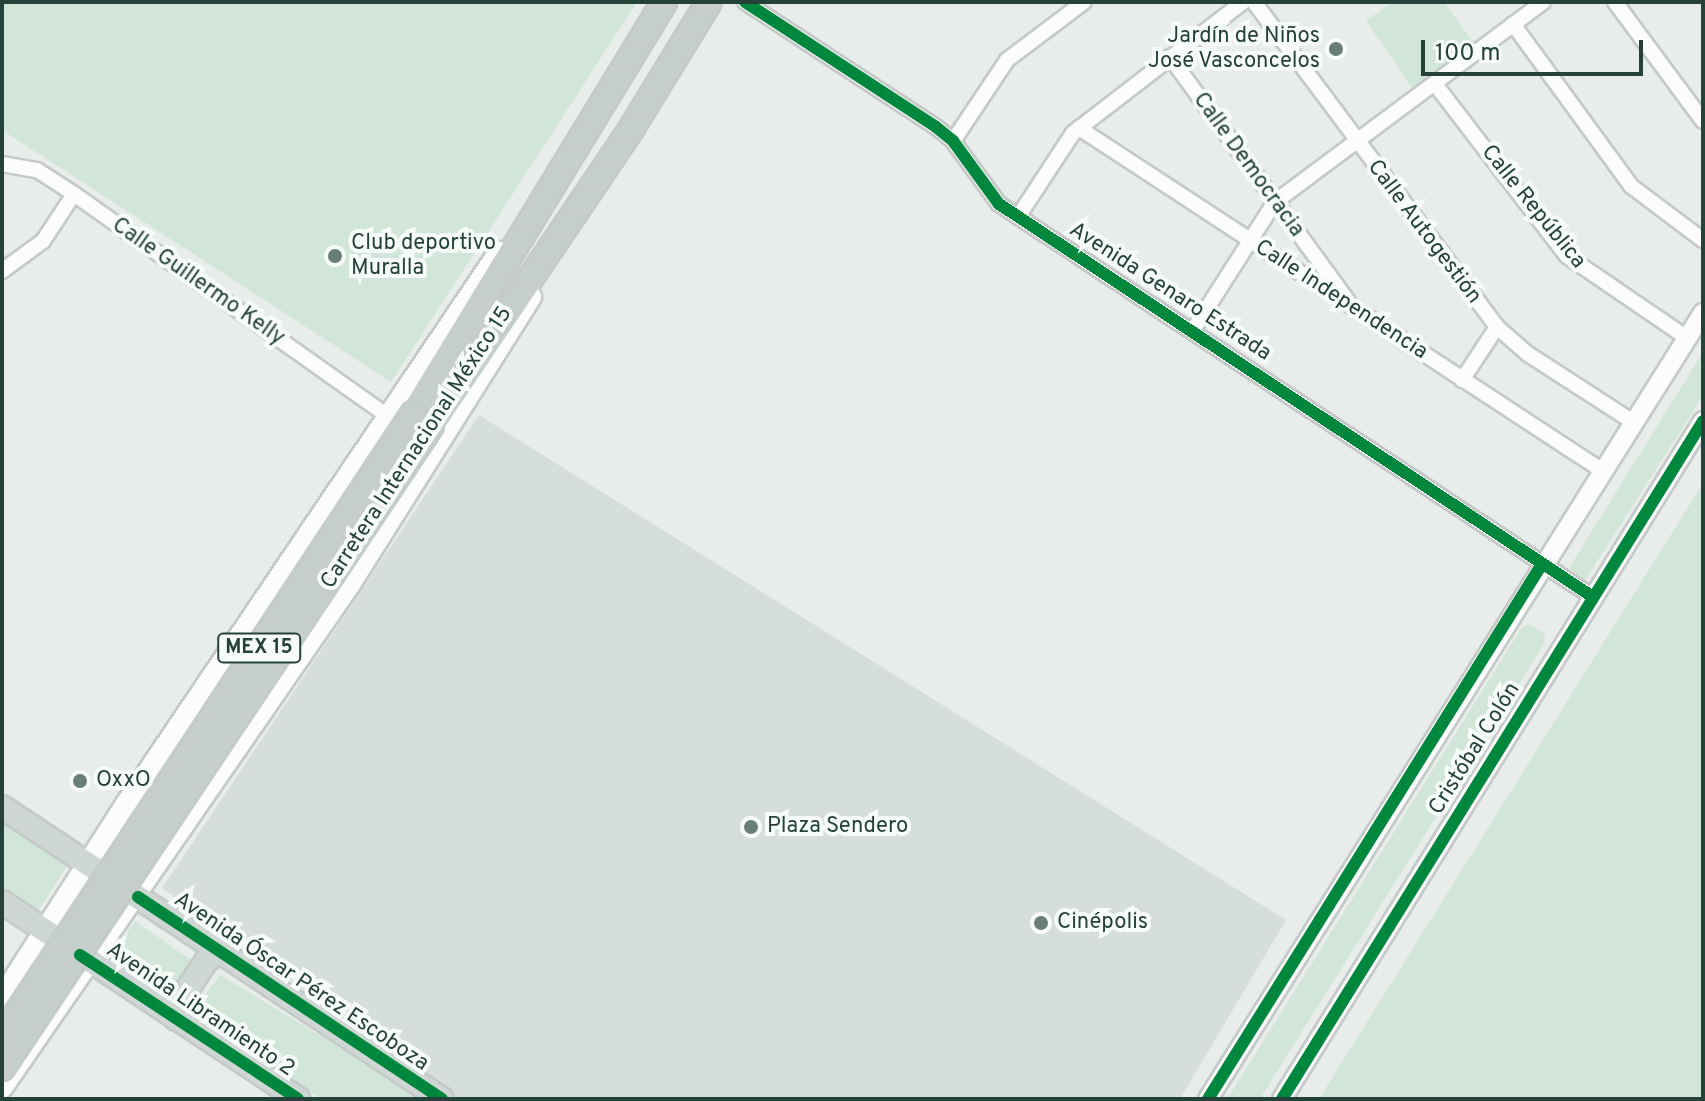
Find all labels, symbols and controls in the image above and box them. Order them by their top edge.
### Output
place label: Jardín de Niños José Vasconcelos [1147,23,1320,74]
scale bar [1425,24,1647,74]
text: 100 m [1435,39,1501,69]
marker: Jardín de Niños José Vasconcelos [1327,40,1345,58]
street label: Calle Democracia [1187,88,1309,242]
street label: Calle República [1475,140,1591,274]
street label: Calle Autogestión [1361,154,1487,310]
street label: Calle Guillermo Kelly [107,212,289,352]
street label: Avenida Genaro Estrada [1064,217,1276,367]
place label: Club deportivo Muralla [351,230,496,282]
street label: Calle Independencia [1250,234,1432,366]
marker: Club deportivo Muralla [326,247,344,265]
street label: Carretera Internacional México 15 [316,302,518,594]
road number: MEX 15 [217,632,301,664]
street label: Cristóbal Colón [1424,678,1526,820]
place label: OxxO [96,768,151,794]
marker: OxxO [71,772,89,790]
place label: Plaza Sendero [767,814,908,840]
marker: Plaza Sendero [742,818,760,836]
street label: Avenida Óscar Pérez Escoboza [169,887,433,1077]
place label: Cinépolis [1057,910,1148,936]
marker: Cinépolis [1032,914,1050,932]
street label: Avenida Libramiento 2 [101,937,299,1083]

